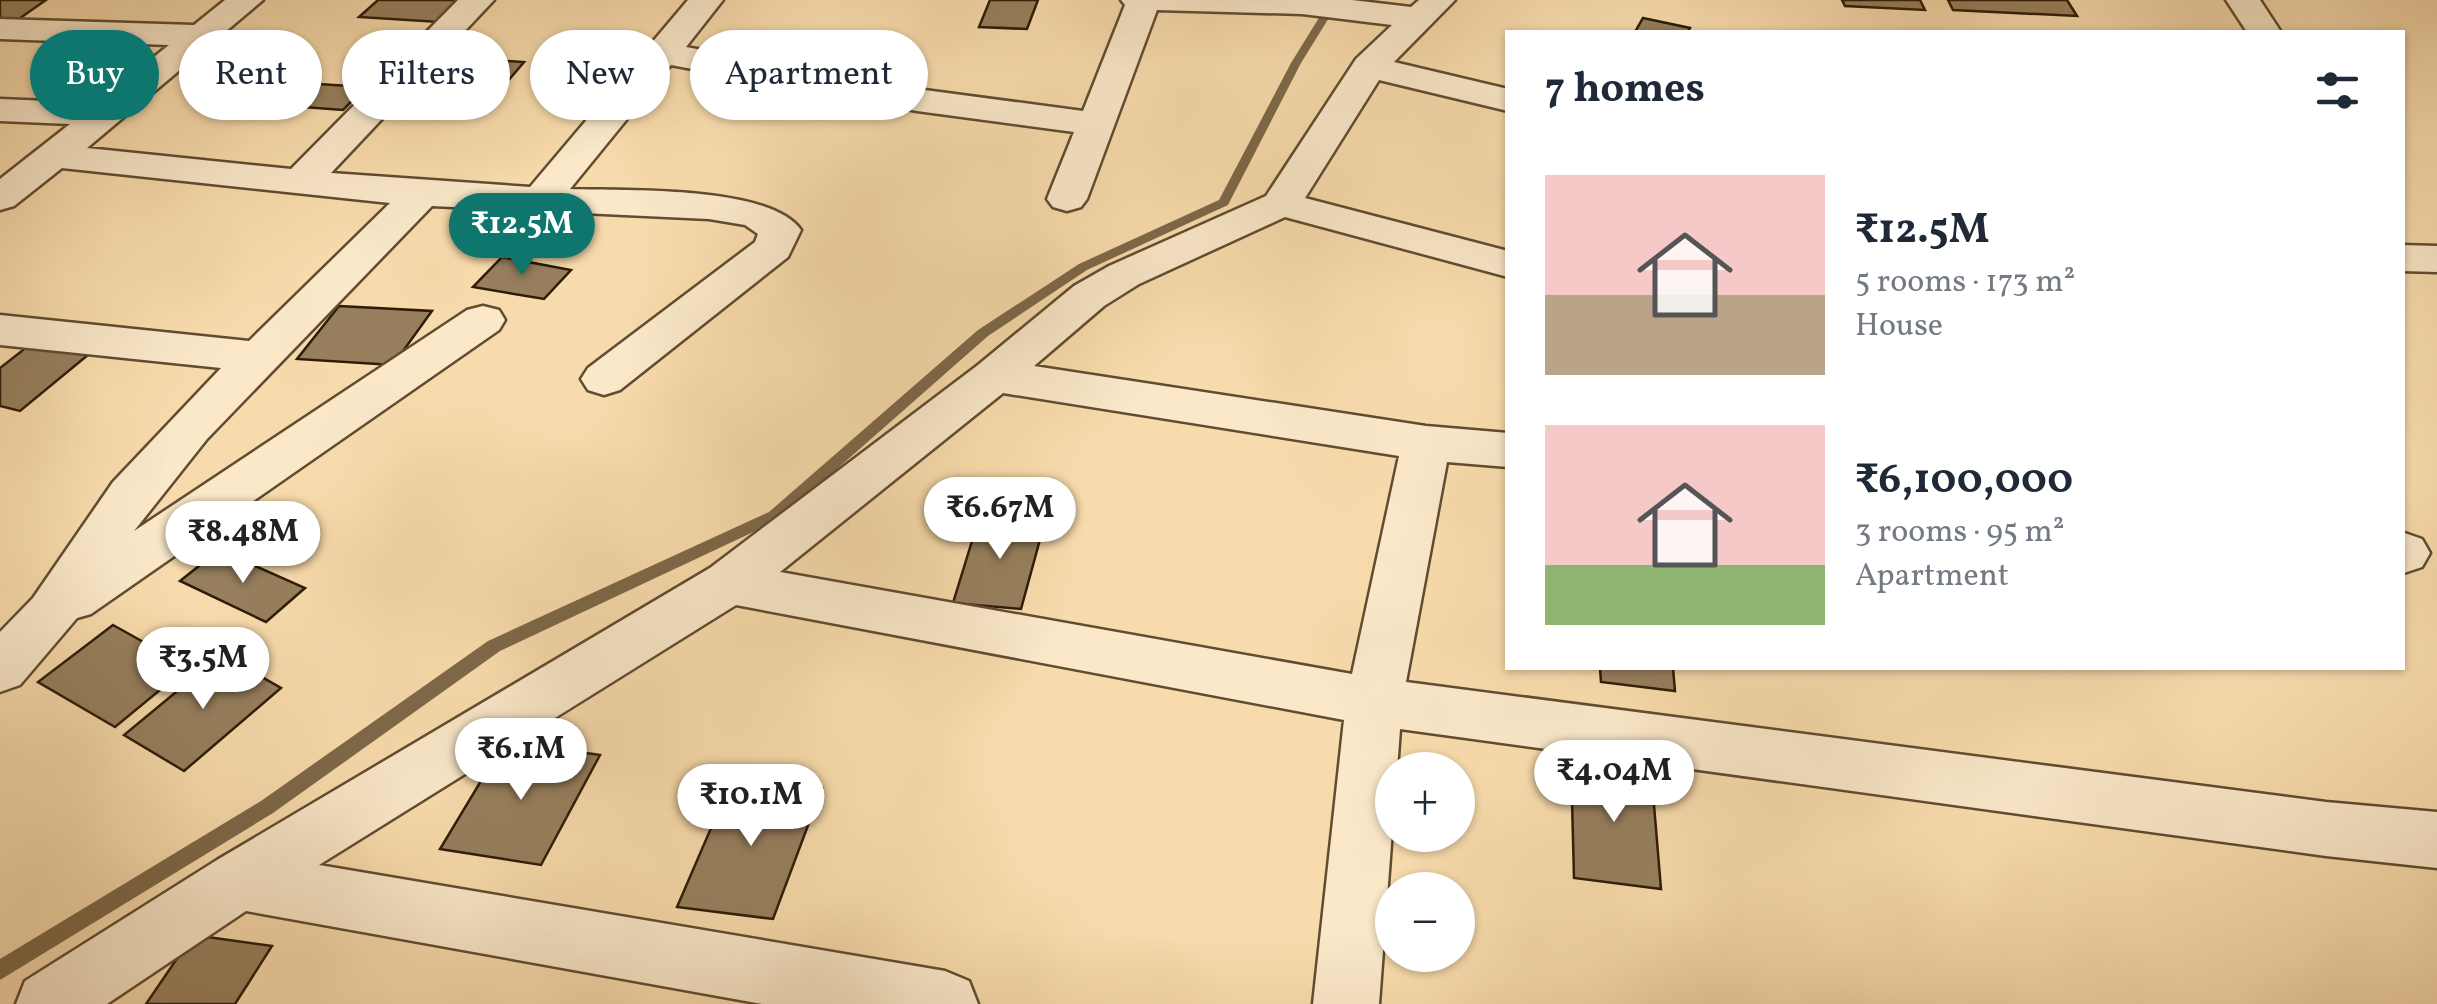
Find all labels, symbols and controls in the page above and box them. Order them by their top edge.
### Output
chip: Buy [30,30,159,120]
chip: Rent [179,30,322,120]
chip: Filters [342,30,510,120]
chip: New [530,30,670,120]
chip: Apartment [690,30,928,120]
text: 7 homes [1545,61,1705,120]
icon: filters [2310,63,2365,118]
pin: ₹12.5M [441,193,603,278]
text: ₹12.5M [1855,202,1989,261]
text: ₹12.5M [471,203,573,247]
icon: home [1625,215,1745,335]
text: 5 rooms · 173 m² [1855,261,2075,305]
text: House [1855,305,1943,349]
text: ₹6,100,000 [1855,452,2073,511]
icon: home [1625,465,1745,585]
pin: ₹6.67M [919,477,1081,562]
text: ₹6.67M [946,487,1054,531]
pin: ₹8.48M [162,501,324,586]
text: ₹8.48M [187,511,299,555]
text: 3 rooms · 95 m² [1855,511,2065,555]
text: Apartment [1855,555,2009,599]
pin: ₹3.5M [133,627,273,712]
text: ₹3.5M [158,637,248,681]
pin: ₹6.1M [451,718,591,803]
text: ₹6.1M [477,728,565,772]
pin: ₹4.04M [1533,740,1695,825]
text: ₹4.04M [1556,750,1672,794]
map controls [1375,752,1475,972]
button: + [1375,752,1475,852]
pin: ₹10.1M [670,764,832,849]
text: ₹10.1M [699,774,803,818]
button: − [1375,872,1475,972]

